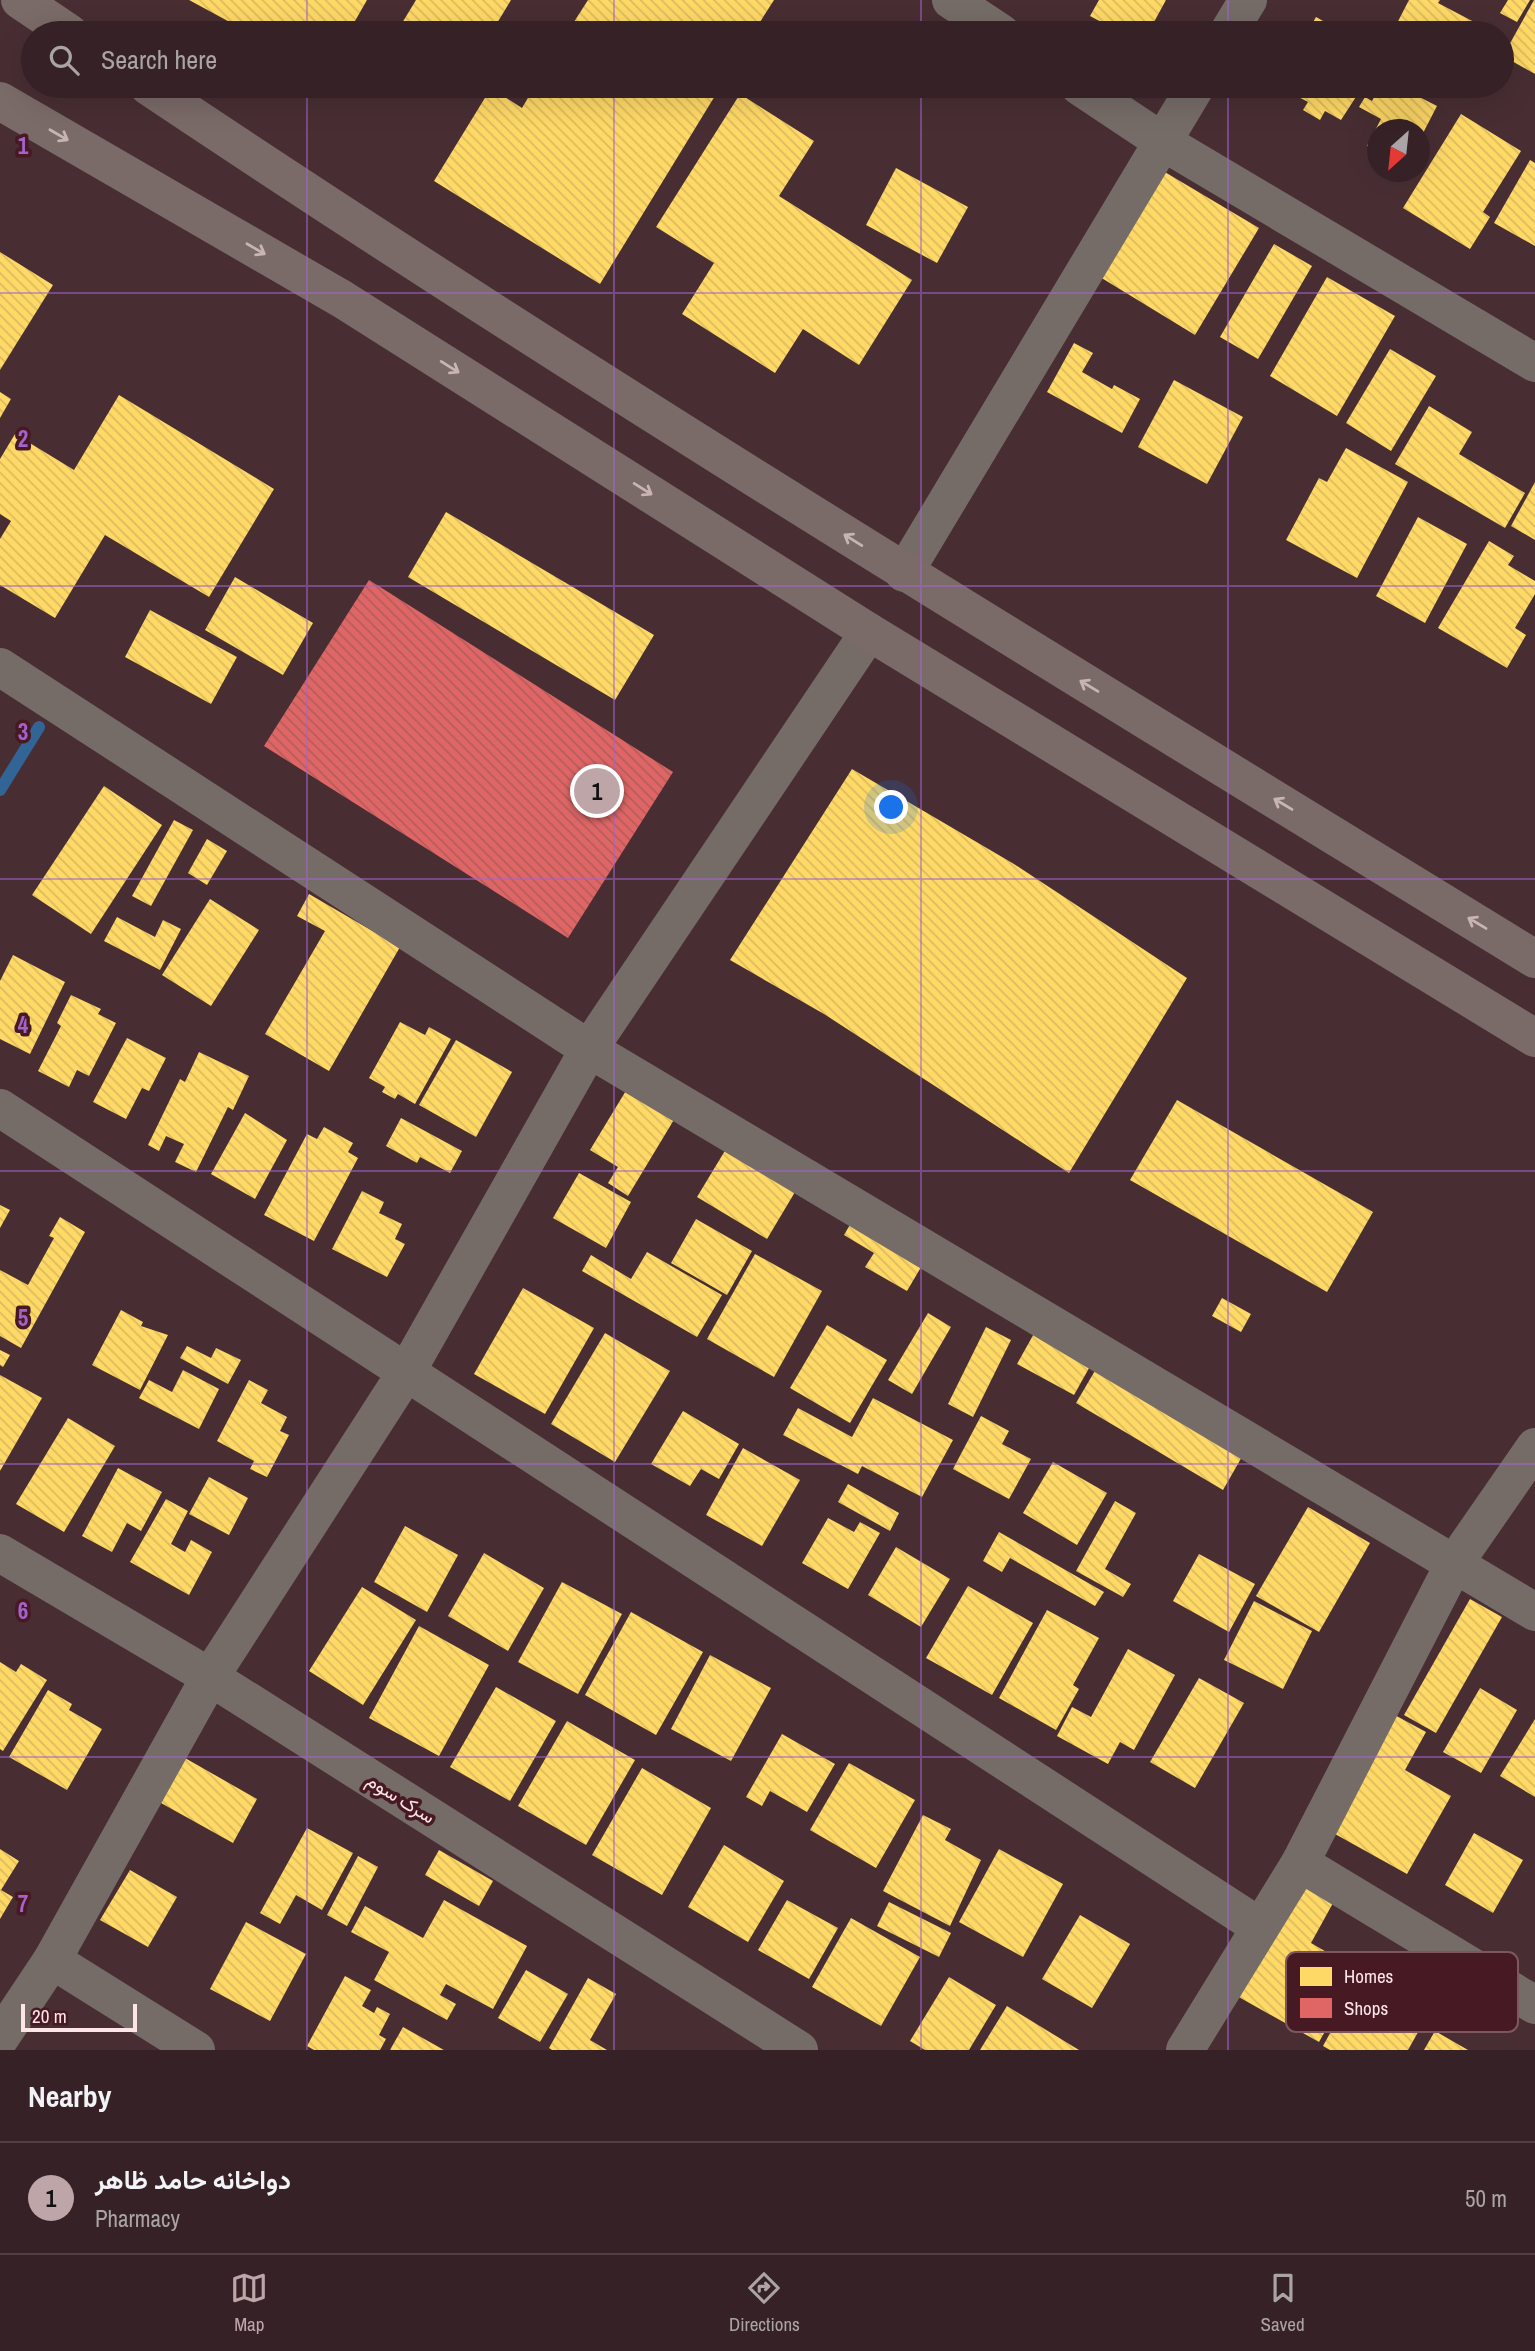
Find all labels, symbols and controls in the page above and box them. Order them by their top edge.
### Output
search box [21,21,1514,98]
icon: search [45,41,83,79]
text: Search here [101,42,217,77]
north arrow [1367,119,1430,182]
one-way arrow [48,129,69,142]
text: 1 [18,130,29,161]
one-way arrow [245,242,265,256]
one-way arrow [440,361,460,375]
text: 2 [18,423,28,454]
one-way arrow [632,482,652,496]
one-way arrow [844,533,864,547]
one-way arrow [1079,678,1099,692]
text: 3 [18,716,28,747]
pin: 1 [574,765,620,817]
your location [874,790,908,824]
one-way arrow [1273,797,1293,811]
one-way arrow [1467,916,1487,930]
text: 4 [18,1009,29,1040]
text: 5 [18,1302,28,1333]
text: 6 [18,1595,28,1626]
street label: سرک سوم [362,1767,440,1829]
text: 7 [18,1888,28,1919]
legend [1286,1952,1518,2032]
text: Homes [1344,1963,1394,1989]
text: Shops [1344,1995,1388,2021]
scale bar [21,2001,136,2033]
text: 20 m [32,2003,67,2029]
text: Nearby [28,2076,111,2116]
text: دواخانه حامد ظاهر [95,2162,291,2197]
text: 1 [46,2183,56,2214]
text: 50 m [1465,2183,1507,2214]
text: Pharmacy [95,2203,180,2234]
tab: Map [230,2269,268,2337]
tab: Directions [729,2269,800,2337]
tab: Saved [1261,2269,1305,2337]

